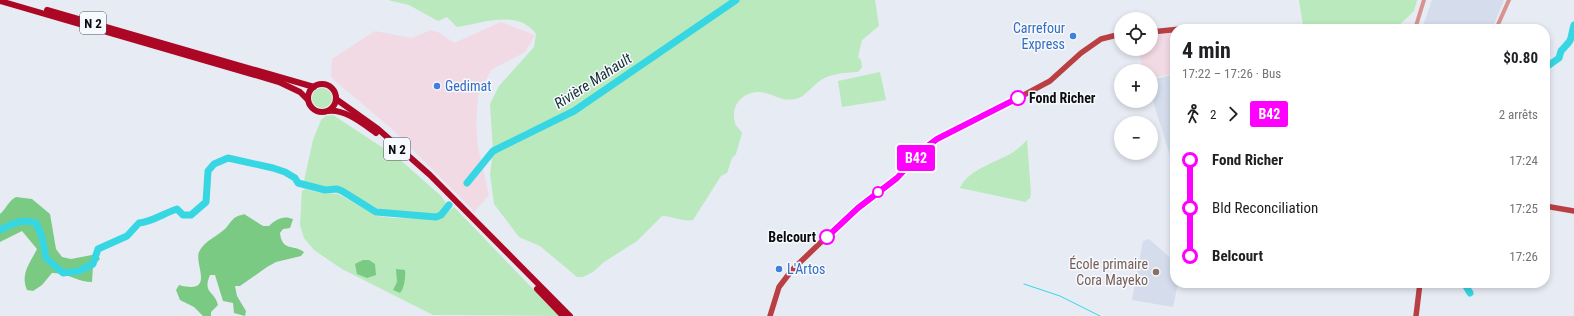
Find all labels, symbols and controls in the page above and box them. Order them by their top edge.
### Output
road number: N 2 [80,12,106,34]
map controls [1114,12,1158,160]
button: locate [1114,12,1158,56]
place label: Carrefour Express [1013,20,1065,52]
marker: Carrefour Express [1068,31,1078,41]
text: 4 min [1182,38,1231,63]
water label: Rivière Mahault [551,49,636,113]
text: $0.80 [1503,49,1538,67]
button: + [1114,64,1158,108]
text: 17:22 – 17:26 · Bus [1182,66,1281,81]
place label: Gedimat [445,78,491,94]
marker: Gedimat [432,81,442,91]
marker: Fond Richer [1010,90,1026,106]
place label: Fond Richer [1029,90,1096,106]
icon: walk [1182,103,1204,125]
icon: forward [1222,103,1244,125]
text: B42 [1258,106,1280,122]
text: 2 [1210,107,1216,122]
text: 2 arrêts [1499,107,1538,122]
button: − [1114,116,1158,160]
road number: N 2 [384,138,410,160]
line badge: B42 [893,145,939,171]
text: B42 [905,150,927,166]
text: Fond Richer [1212,151,1283,169]
text: 17:24 [1509,153,1538,168]
unlabelled marker [872,186,884,198]
text: Bld Reconciliation [1212,199,1318,217]
text: 17:25 [1509,201,1538,216]
place label: Belcourt [768,229,816,245]
marker: Belcourt [819,229,835,245]
text: Belcourt [1212,247,1263,265]
text: 17:26 [1509,249,1538,264]
place label: École primaire Cora Mayeko [1069,255,1148,288]
place label: L'Artos [787,261,825,277]
marker: L'Artos [774,264,784,274]
marker: École primaire Cora Mayeko [1151,267,1161,277]

